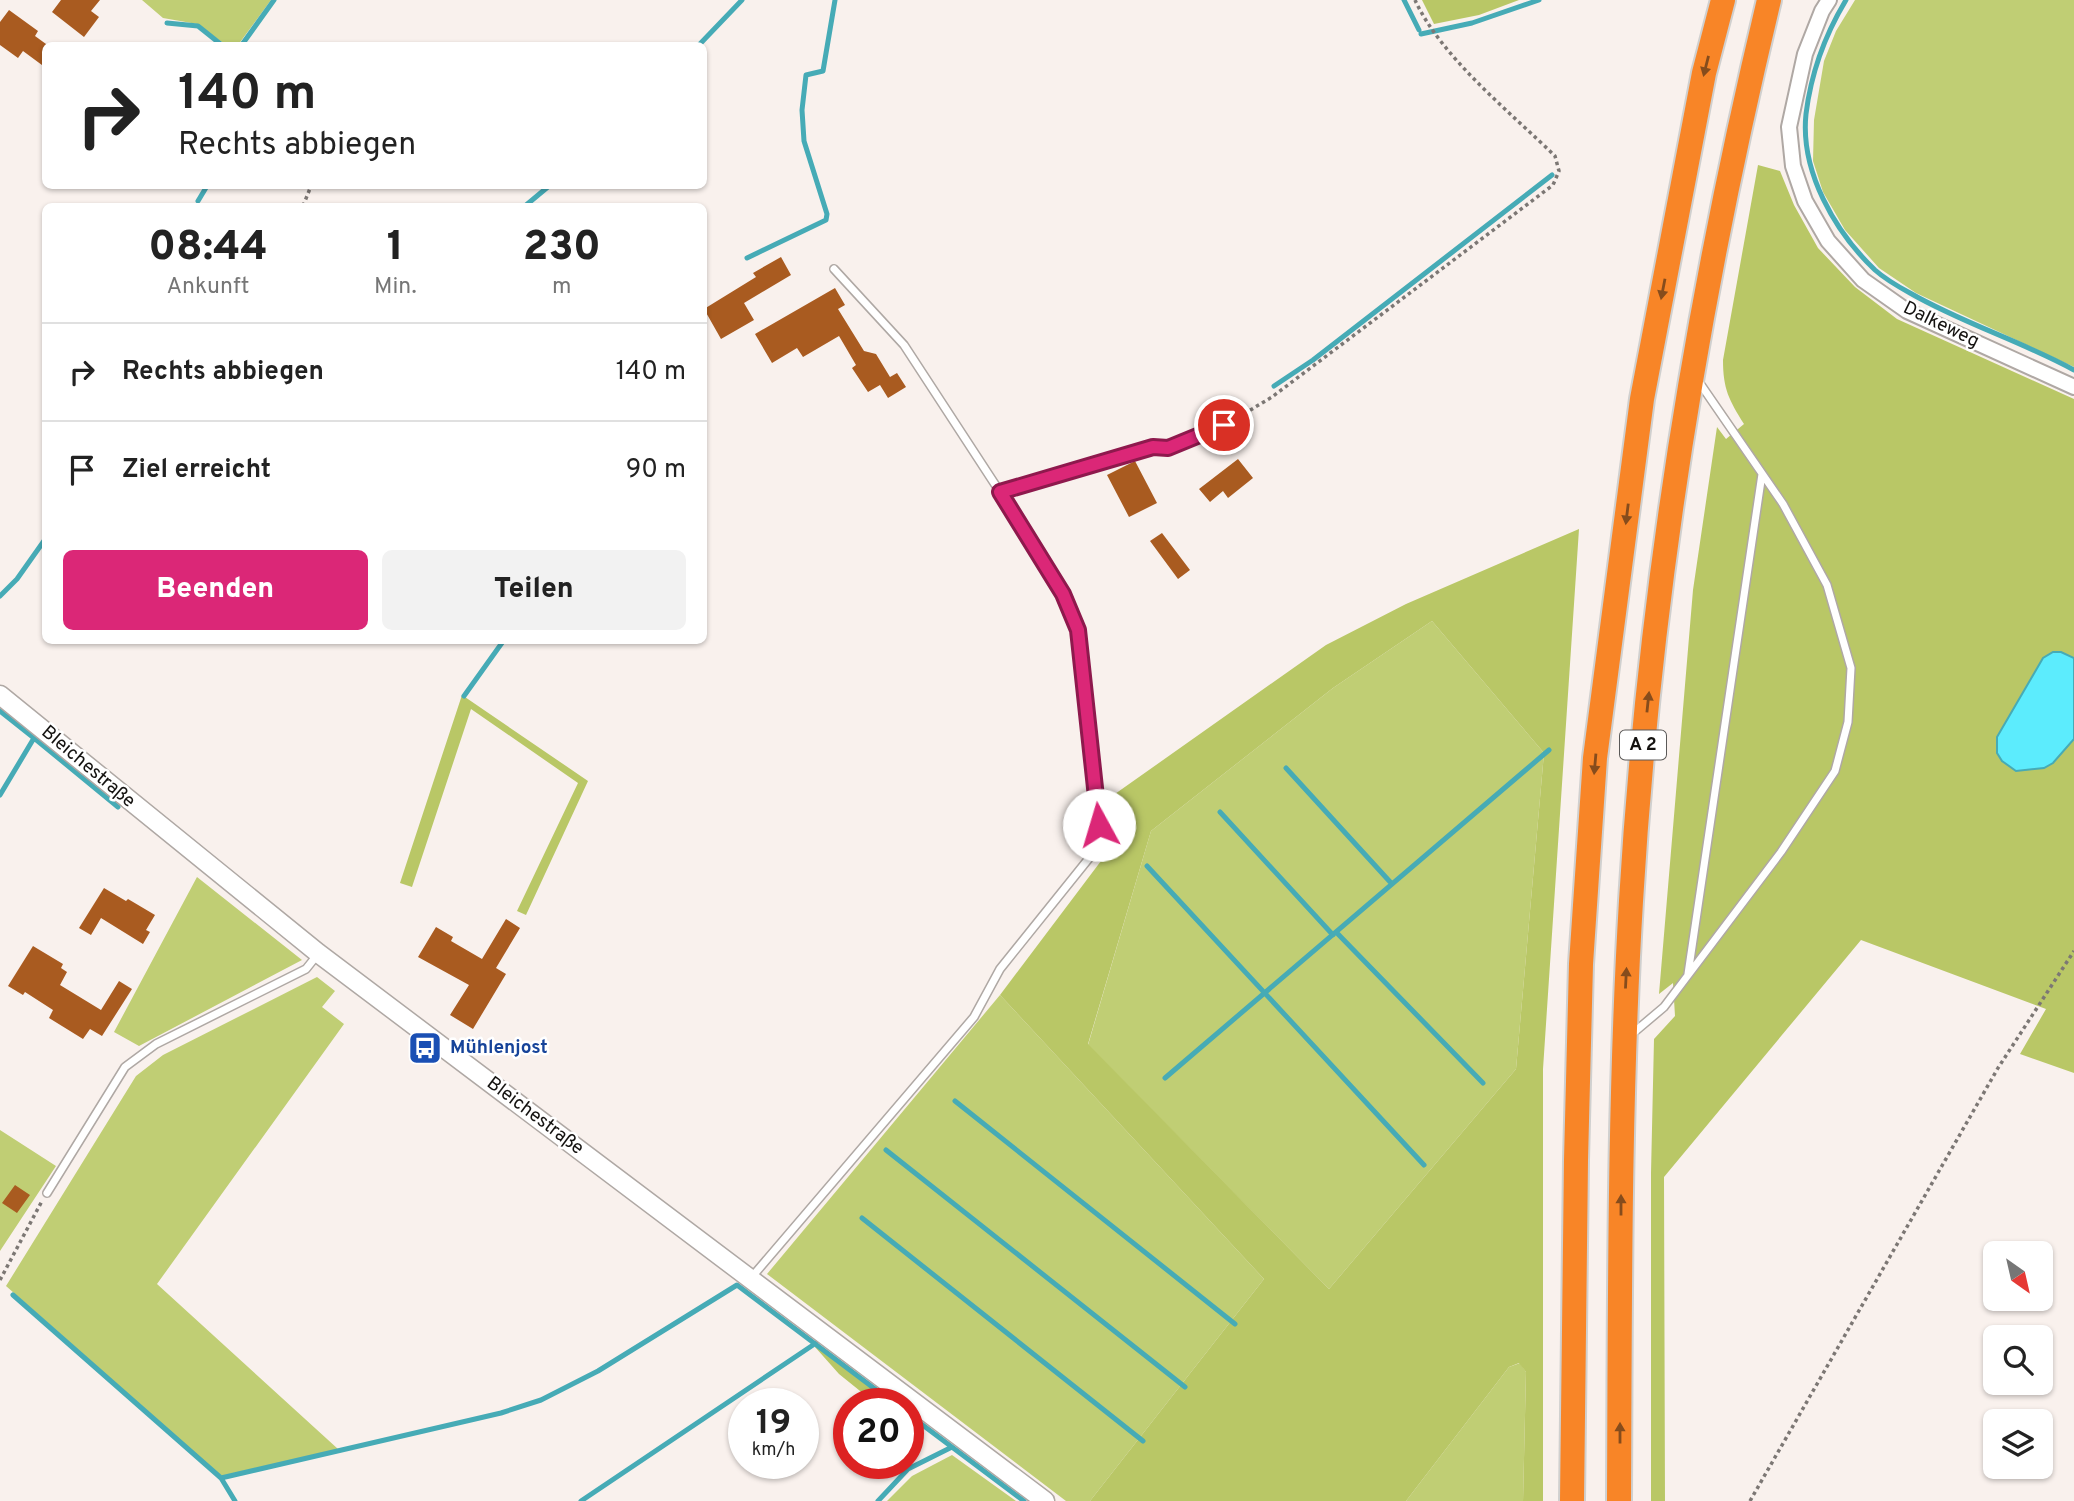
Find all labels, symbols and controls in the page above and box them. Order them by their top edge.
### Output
one-way arrow [1700,55,1711,77]
text: 140 m [178,65,317,127]
icon: right [63,70,154,161]
text: Rechts abbiegen [178,126,416,166]
text: 08:44 [148,222,268,275]
text: 1 [387,222,404,275]
text: 230 [523,222,601,275]
text: Ankunft [166,273,250,302]
text: Min. [374,273,417,302]
text: m [552,273,572,302]
one-way arrow [1657,278,1668,300]
street label: Dalkeweg [1899,296,1983,354]
icon: right [63,353,101,391]
text: Rechts abbiegen [122,356,324,389]
text: 140 m [616,356,686,389]
pin [1194,395,1254,455]
icon: arrive [1205,406,1243,444]
icon: arrive [63,451,101,489]
text: Ziel erreicht [122,454,271,487]
text: 90 m [626,454,686,487]
one-way arrow [1621,503,1632,525]
button: Beenden [63,550,368,630]
button: Teilen [382,550,686,630]
one-way arrow [1643,691,1654,713]
street label: Bleichestraße [36,721,140,813]
road number: A 2 [1620,730,1666,760]
one-way arrow [1589,753,1600,775]
position arrow [1062,788,1136,862]
one-way arrow [1621,967,1632,989]
bus stop icon: Mühlenjost [406,1029,444,1067]
place label: Mühlenjost [450,1036,548,1060]
street label: Bleichestraße [482,1072,588,1160]
one-way arrow [1616,1194,1627,1216]
north arrow [1983,1241,2053,1311]
map controls [1983,1241,2053,1479]
button: search [1983,1325,2053,1395]
speed limit sign: 20 [833,1388,924,1479]
text: 19 [756,1402,791,1446]
button: layers [1983,1409,2053,1479]
one-way arrow [1614,1422,1625,1444]
text: km/h [752,1439,795,1462]

